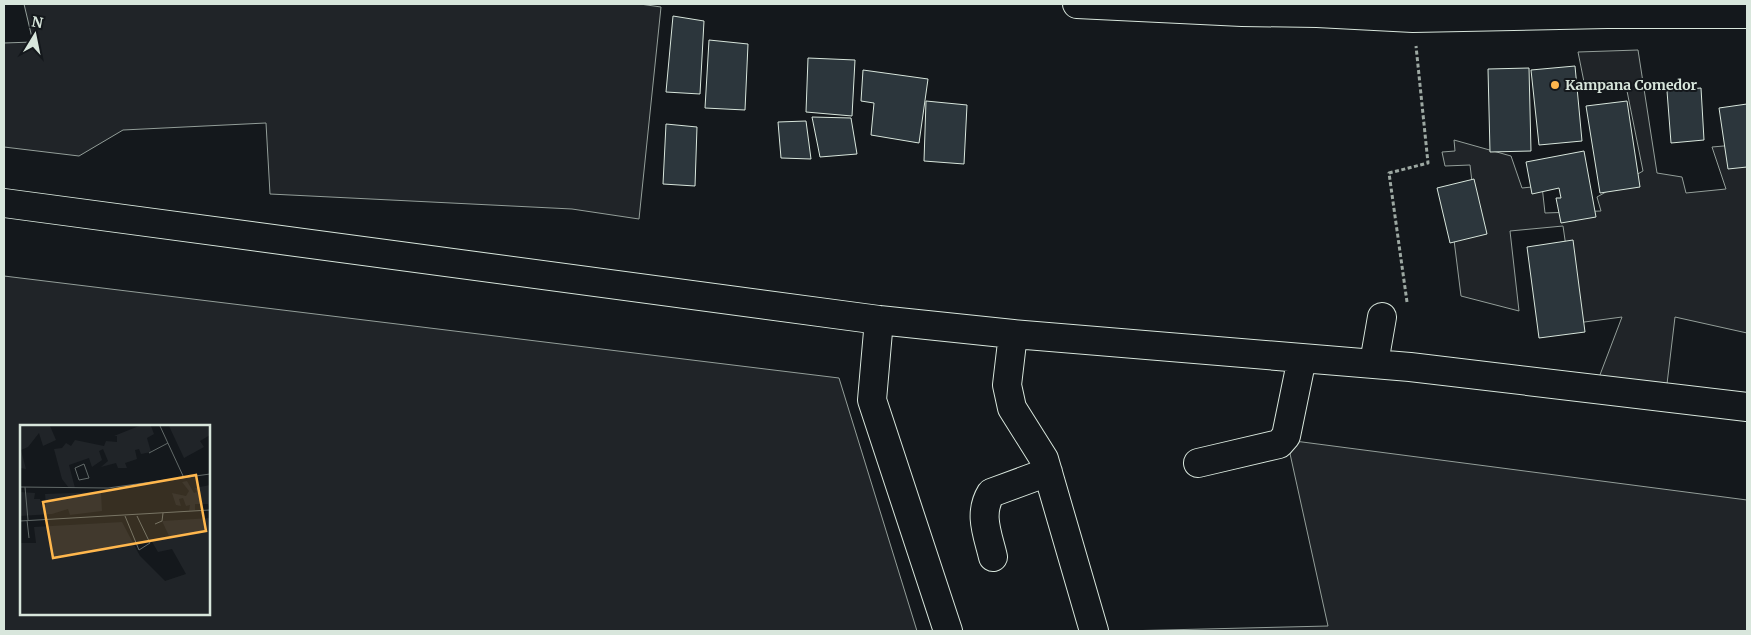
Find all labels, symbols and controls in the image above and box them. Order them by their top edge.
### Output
north arrow [10,10,60,60]
text: N [30,12,44,32]
place label: Kampana Comedor [1565,76,1698,94]
marker: Kampana Comedor [1549,79,1561,91]
inset map [20,425,210,615]

